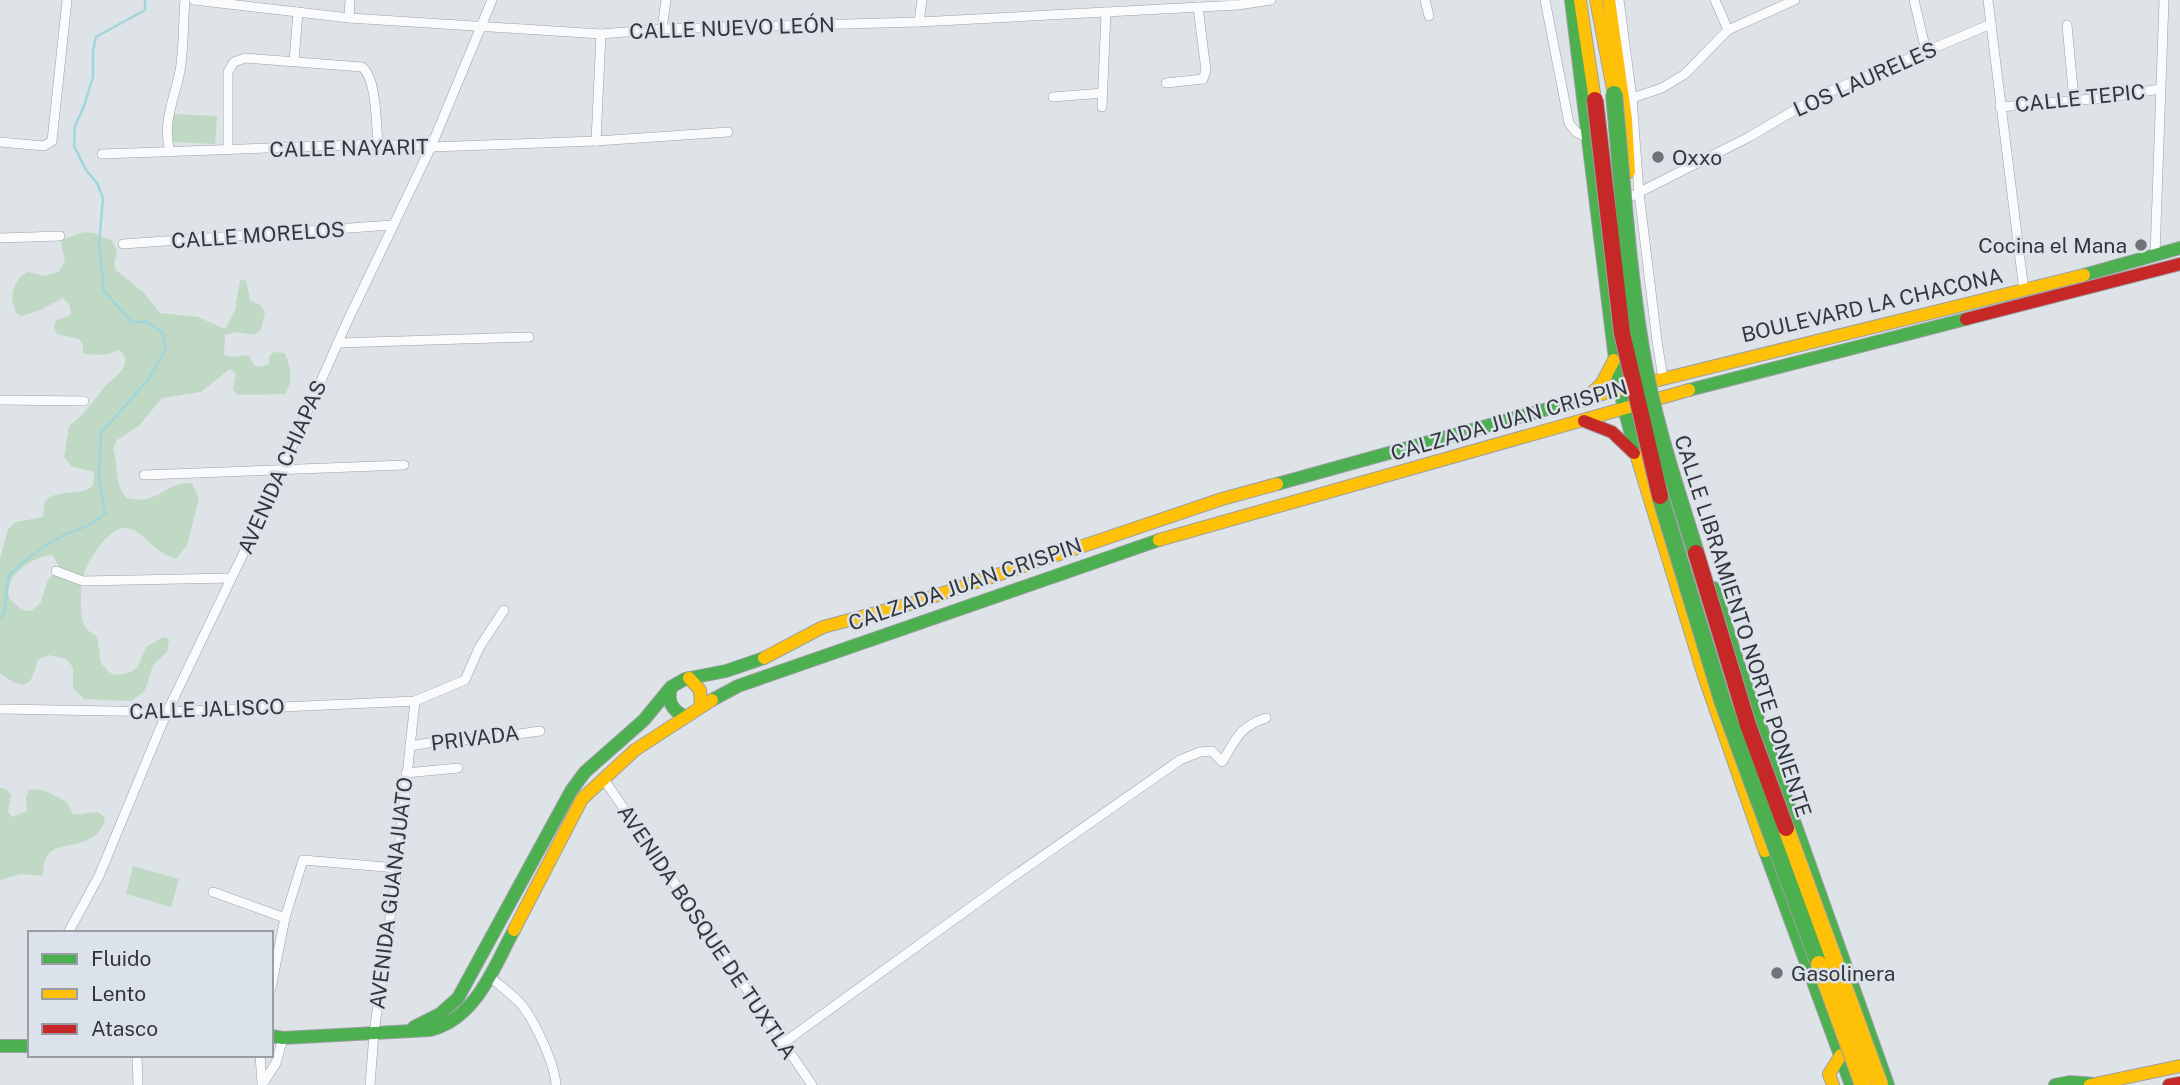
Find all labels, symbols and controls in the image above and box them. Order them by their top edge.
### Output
street label: CALLE NUEVO LEÓN [629,12,835,44]
street label: LOS LAURELES [1789,36,1941,122]
street label: CALLE TEPIC [2014,79,2146,117]
street label: CALLE NAYARIT [269,134,429,162]
place label: Oxxo [1672,145,1722,170]
marker: Oxxo [1650,149,1666,165]
street label: CALLE MORELOS [170,216,346,254]
place label: Cocina el Mana [1978,233,2127,258]
marker: Cocina el Mana [2133,237,2149,253]
street label: BOULEVARD LA CHACONA [1739,263,2005,347]
street label: CALZADA JUAN CRISPIN [1388,374,1630,466]
street label: AVENIDA CHIAPAS [232,376,332,558]
street label: CALLE LIBRAMIENTO NORTE PONIENTE [1669,432,1817,820]
street label: CALZADA JUAN CRISPIN [845,532,1085,636]
street label: CALLE JALISCO [129,694,285,724]
street label: PRIVADA [429,720,521,756]
street label: AVENIDA GUANAJUATO [364,776,418,1010]
street label: AVENIDA BOSQUE DE TUXTLA [612,800,802,1064]
legend [28,931,273,1057]
text: Fluido [91,946,151,971]
place label: Gasolinera [1791,961,1895,986]
marker: Gasolinera [1769,965,1785,981]
text: Lento [91,981,146,1006]
text: Atasco [91,1016,158,1041]

